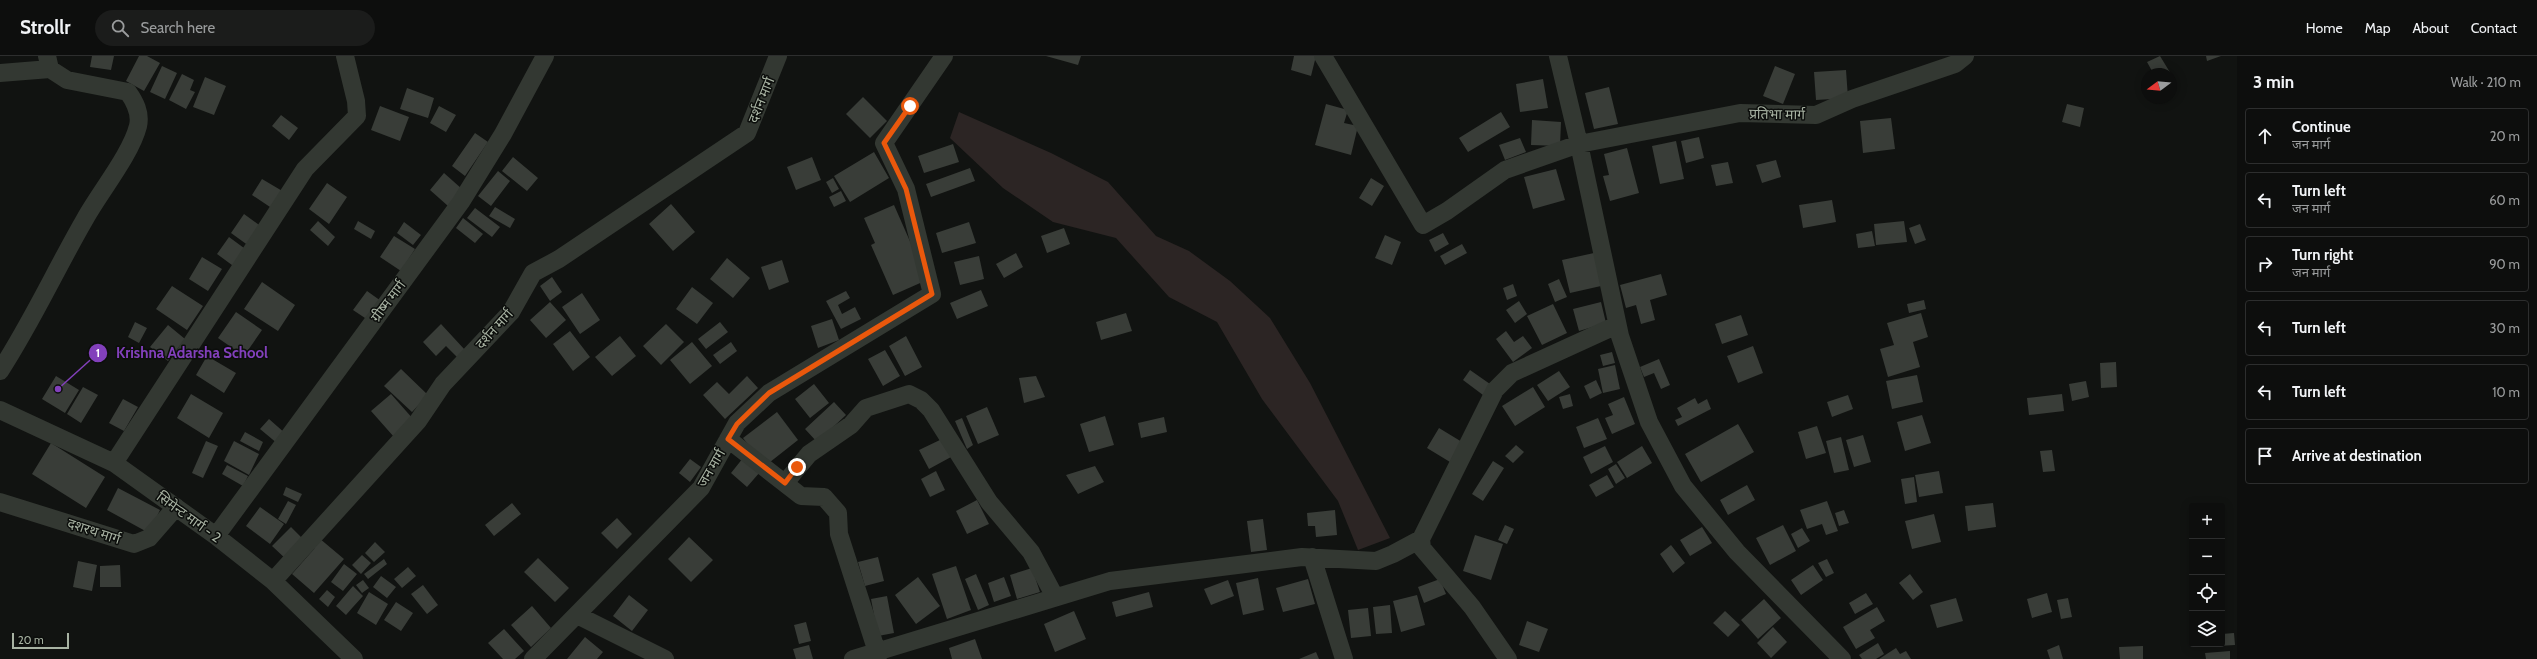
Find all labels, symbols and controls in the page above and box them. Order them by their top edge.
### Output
search box [95,10,375,46]
text: Strollr [20,16,71,39]
icon: search [109,17,131,39]
text: Search here [141,19,215,37]
text: Home [2306,19,2343,37]
text: Map [2365,19,2390,37]
text: About [2412,19,2449,37]
text: Contact [2471,19,2517,37]
north arrow [2141,68,2177,104]
text: 3 min [2253,72,2294,92]
street label: दर्शन मार्ग [744,73,779,126]
text: Walk · 210 m [2451,74,2521,90]
route start [901,97,919,115]
street label: प्रतिभा मार्ग [1749,105,1806,124]
text: Continue [2292,118,2351,136]
icon: ahead [2254,125,2276,147]
text: 20 m [2490,128,2520,144]
text: जन मार्ग [2292,136,2330,152]
text: Turn left [2292,182,2346,200]
icon: left [2254,189,2276,211]
text: 60 m [2489,192,2520,208]
text: जन मार्ग [2292,200,2330,216]
text: Turn right [2292,246,2353,264]
icon: right [2254,253,2276,275]
text: 90 m [2489,256,2520,272]
text: जन मार्ग [2292,264,2330,280]
street label: ग्रीष्म मार्ग [367,276,410,325]
street label: दर्शन मार्ग [471,304,517,353]
icon: left [2254,317,2276,339]
text: Turn left [2292,319,2346,337]
text: 30 m [2490,320,2520,336]
callout: Krishna Adarsha School [88,339,277,366]
text: Krishna Adarsha School [116,344,268,362]
text: 1 [96,345,100,360]
icon: left [2254,381,2276,403]
text: Turn left [2292,383,2346,401]
text: 10 m [2492,384,2520,400]
street label: जन मार्ग [693,445,730,490]
icon: arrive [2254,445,2276,467]
text: Arrive at destination [2292,447,2422,465]
route end [788,458,806,476]
street label: सिमेन्ट मार्ग - 2 [153,488,225,546]
map controls [2189,503,2225,647]
button: + [2189,503,2225,539]
street label: दशरथ मार्ग [65,514,124,548]
button: − [2189,539,2225,575]
button: locate [2189,575,2225,611]
button: layers [2189,611,2225,647]
scale bar [12,631,69,650]
text: 20 m [18,633,44,647]

